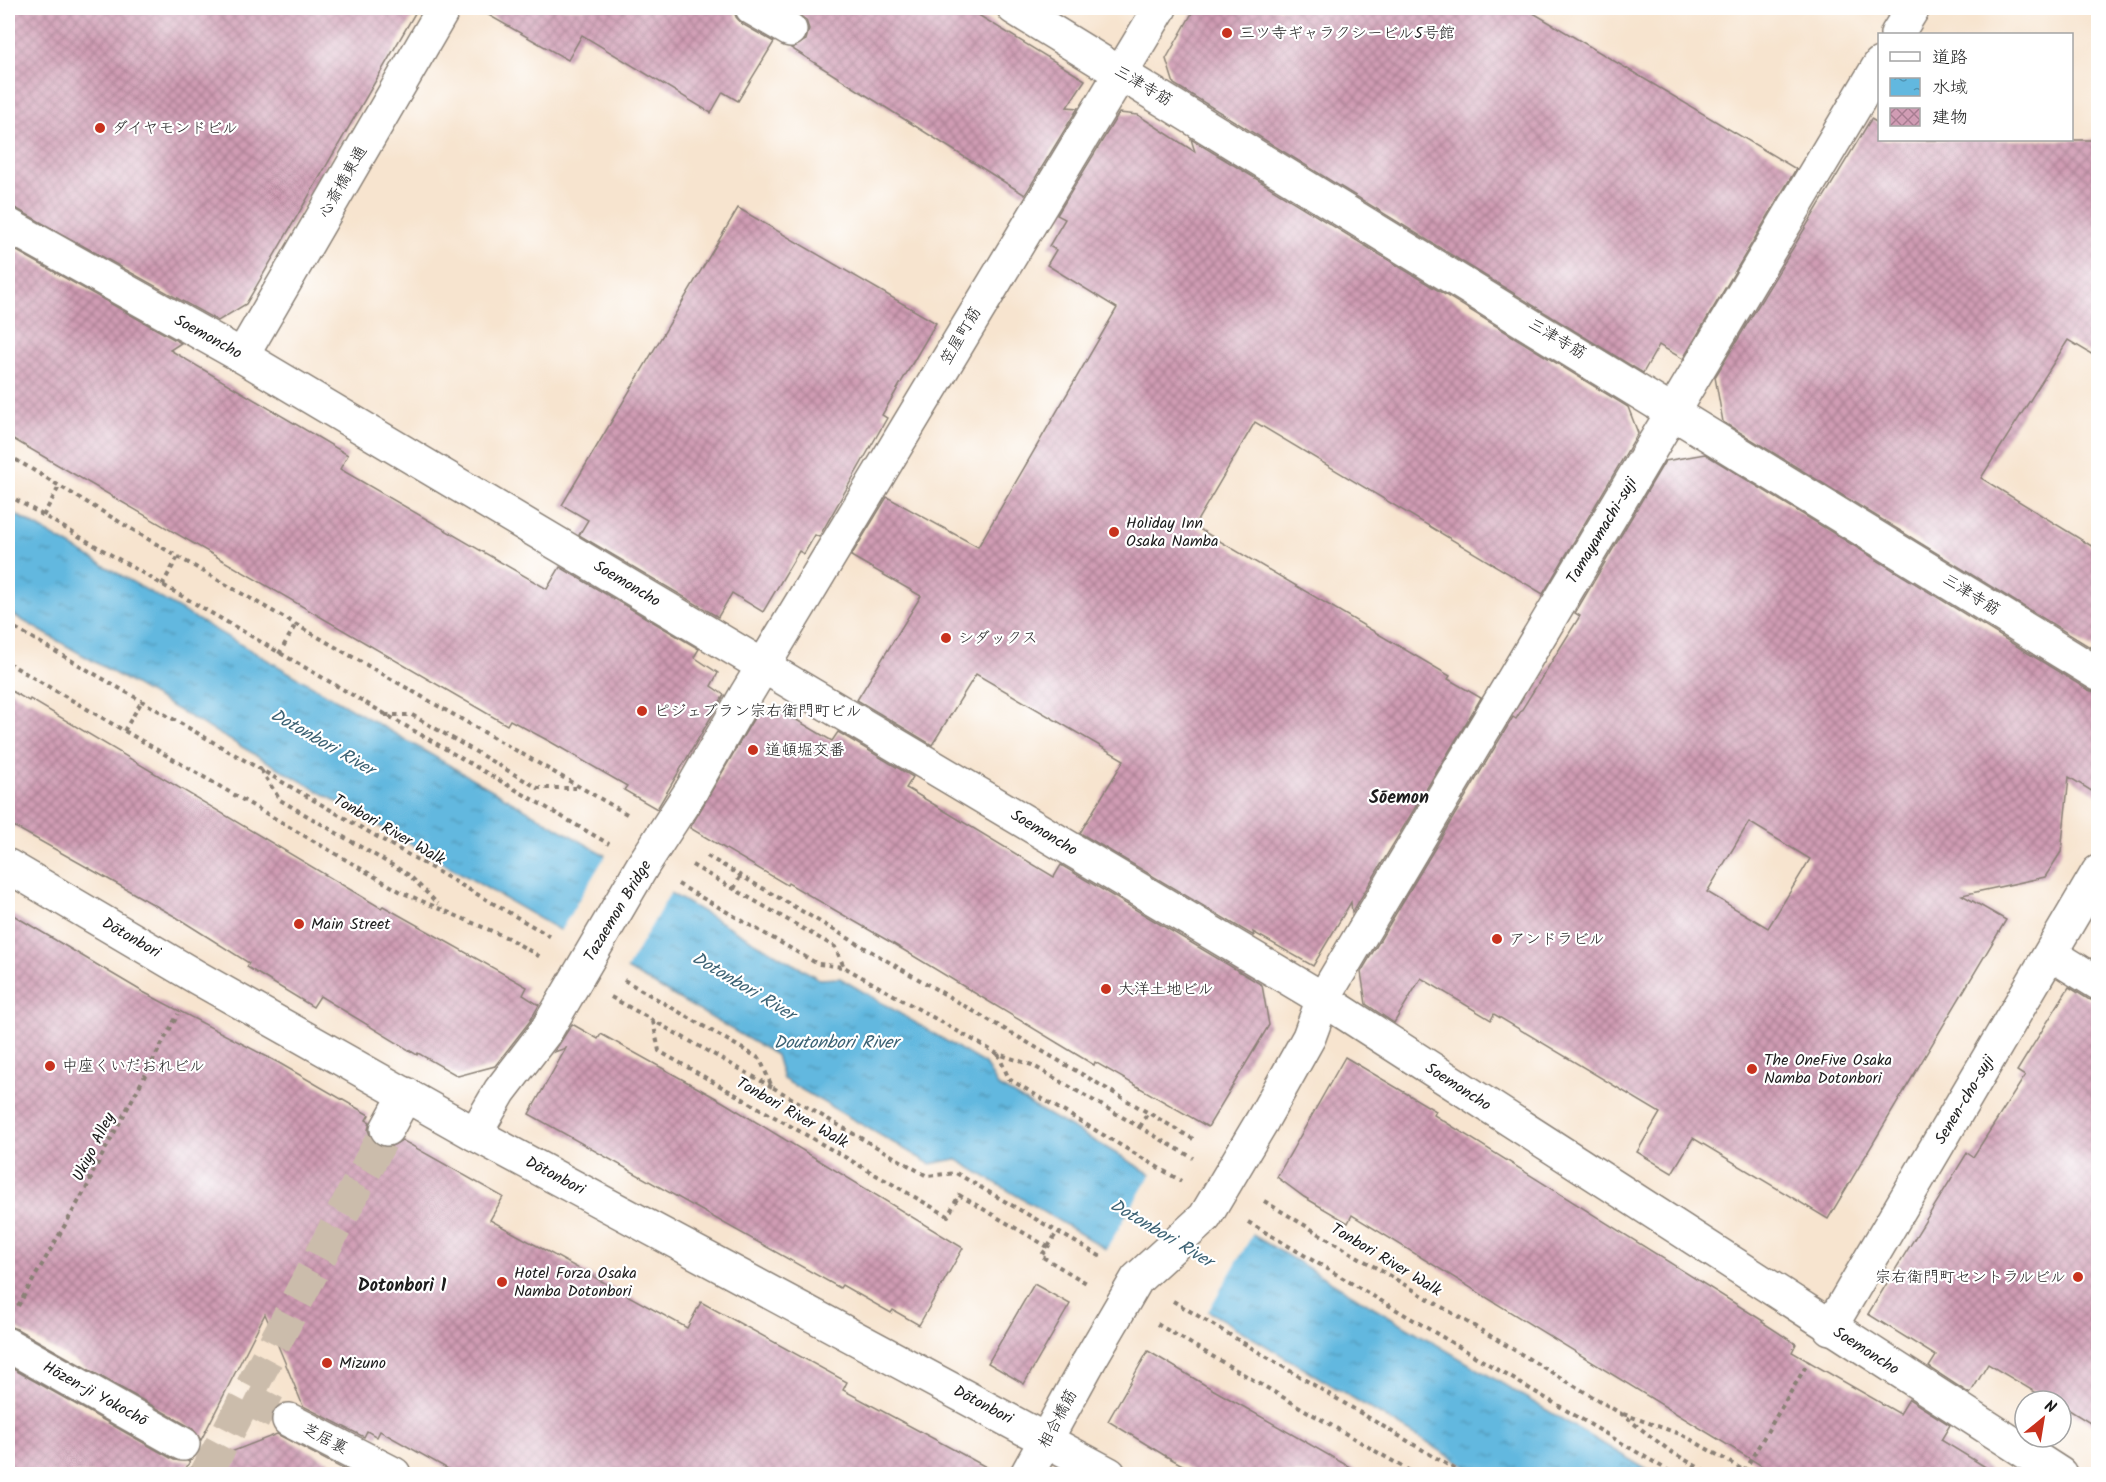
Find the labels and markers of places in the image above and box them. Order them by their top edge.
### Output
place label: 三ツ寺ギャラクシービル5号館 [1239,21,1455,46]
marker: 三ツ寺ギャラクシービル5号館 [1220,26,1234,40]
place label: ダイヤモンドビル [112,116,238,141]
marker: ダイヤモンドビル [93,121,107,135]
place label: Holiday Inn Osaka Namba [1126,511,1219,554]
marker: Holiday Inn Osaka Namba [1107,525,1121,539]
place label: シダックス [958,626,1038,651]
marker: シダックス [939,631,953,645]
place label: ピジェブラン宗右衛門町ビル [654,699,862,724]
marker: ピジェブラン宗右衛門町ビル [635,704,649,718]
place label: 道頓堀交番 [765,738,845,763]
marker: 道頓堀交番 [746,743,760,757]
place label: Main Street [311,912,391,937]
marker: Main Street [292,917,306,931]
place label: アンドラビル [1509,927,1605,952]
marker: アンドラビル [1490,932,1504,946]
place label: 大洋土地ビル [1118,977,1214,1002]
marker: 大洋土地ビル [1099,982,1113,996]
place label: The OneFive Osaka Namba Dotonbori [1764,1048,1892,1091]
place label: 中座くいだおれビル [62,1054,205,1079]
marker: 中座くいだおれビル [43,1059,57,1073]
marker: The OneFive Osaka Namba Dotonbori [1745,1062,1759,1076]
place label: Hotel Forza Osaka Namba Dotonbori [514,1261,637,1304]
place label: 宗右衛門町セントラルビル [1875,1265,2066,1290]
marker: 宗右衛門町セントラルビル [2071,1270,2085,1284]
marker: Hotel Forza Osaka Namba Dotonbori [495,1275,509,1289]
place label: Mizuno [339,1351,386,1376]
marker: Mizuno [320,1356,334,1370]

